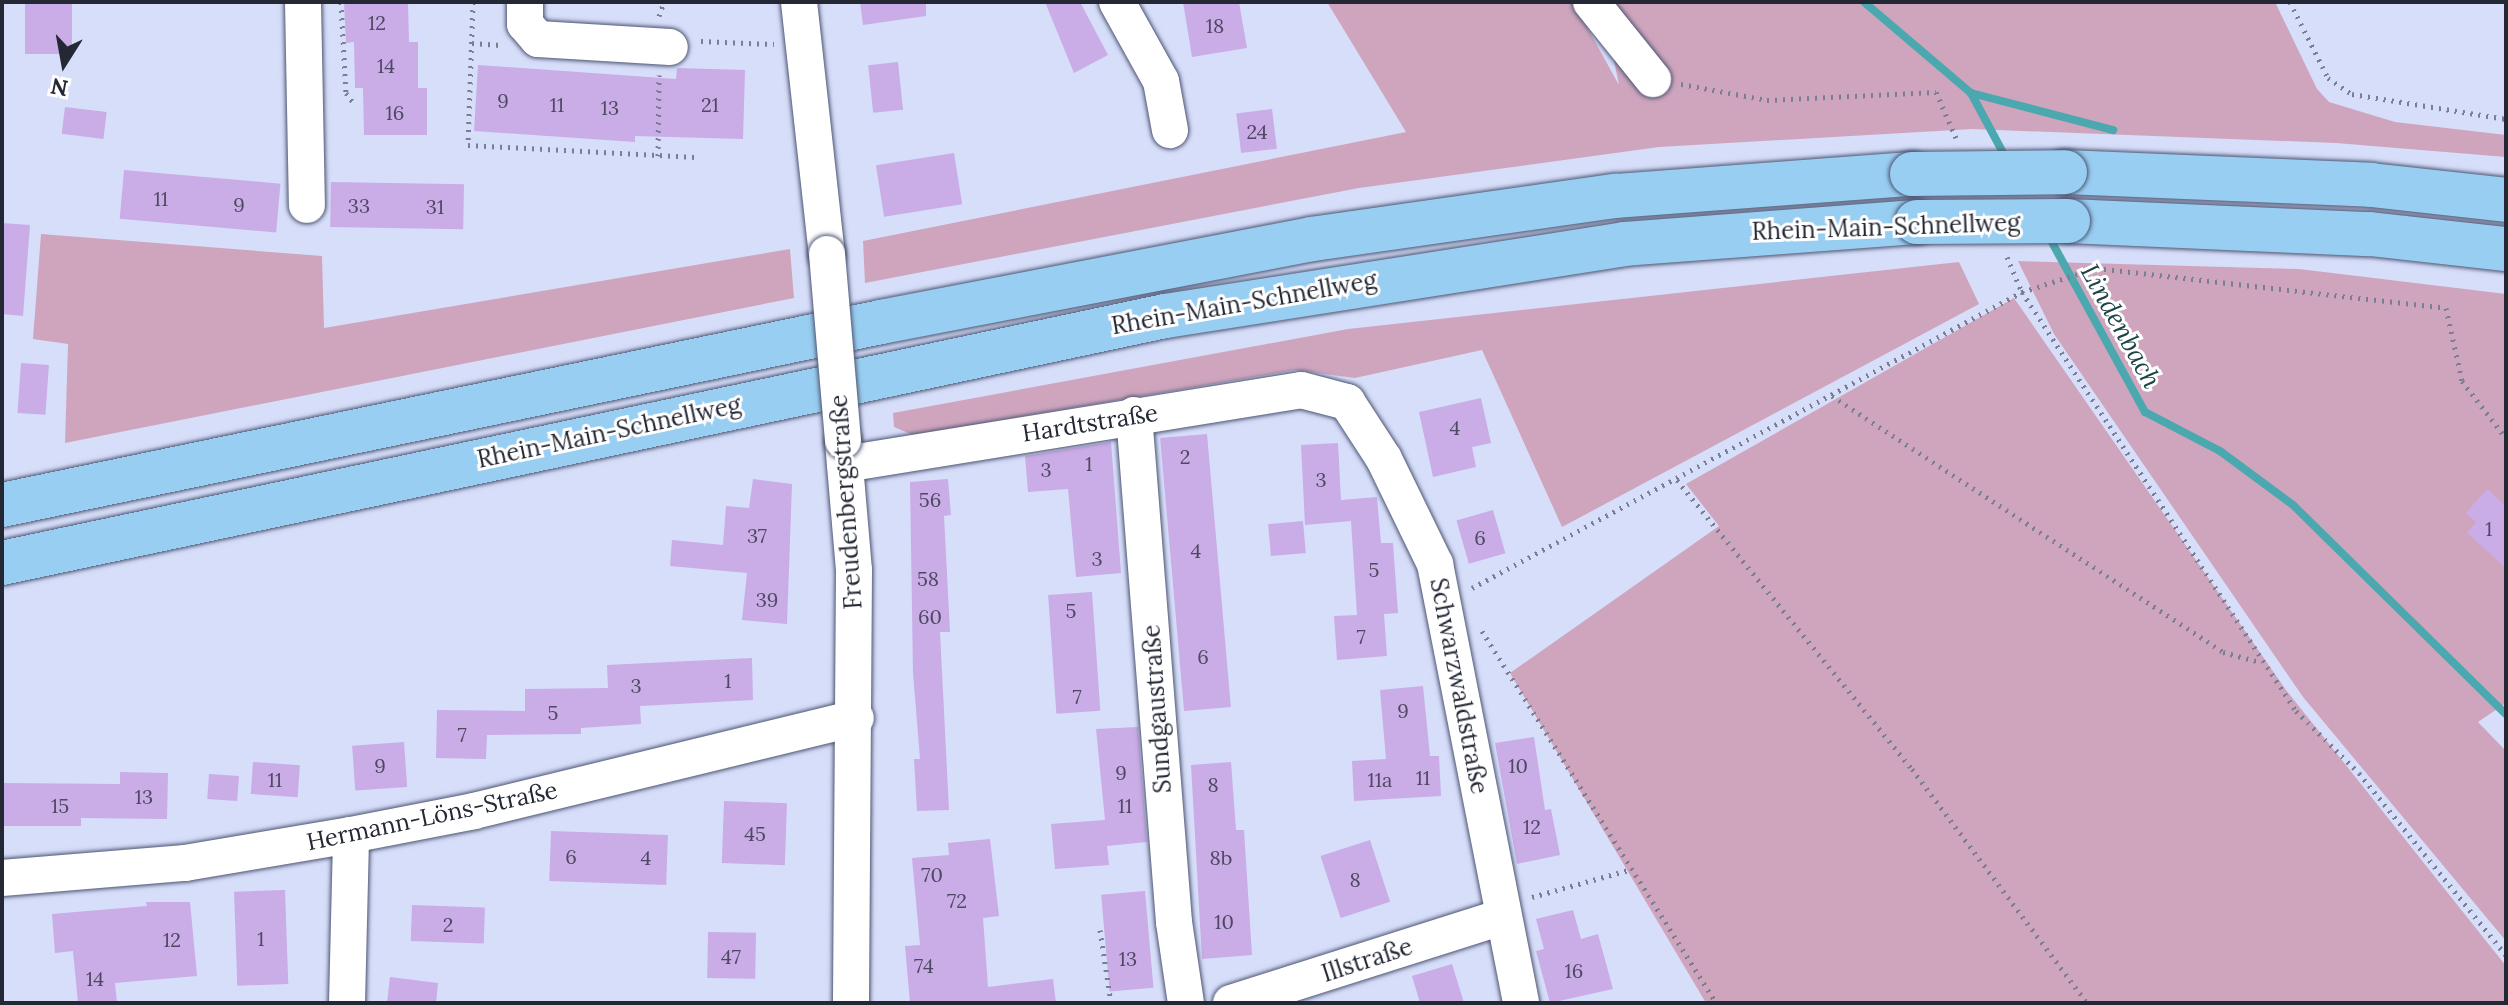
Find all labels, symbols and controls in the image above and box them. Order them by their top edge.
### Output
house number: 12 [368,10,386,34]
house number: 18 [1206,13,1224,37]
north arrow [24,24,104,104]
house number: 14 [377,53,395,77]
text: N [48,72,70,103]
house number: 9 [497,88,509,112]
house number: 11 [550,92,564,116]
house number: 21 [701,92,719,116]
house number: 13 [601,95,619,119]
house number: 16 [386,100,404,124]
house number: 24 [1246,119,1268,143]
house number: 11 [154,186,168,210]
house number: 9 [233,192,245,216]
house number: 33 [348,193,370,217]
house number: 31 [426,194,444,218]
street label: Rhein-Main-Schnellweg [1751,208,2021,246]
water label: Lindenbach [2074,259,2168,393]
street label: Rhein-Main-Schnellweg [1109,265,1379,341]
street label: Rhein-Main-Schnellweg [475,390,743,474]
street label: Freudenbergstraße [824,394,868,610]
street label: Hardtstraße [1020,398,1160,448]
house number: 4 [1450,415,1460,439]
house number: 2 [1180,444,1190,468]
house number: 1 [1085,451,1093,475]
house number: 3 [1040,457,1052,481]
house number: 3 [1315,467,1327,491]
house number: 56 [919,487,941,511]
house number: 1 [2485,516,2493,540]
house number: 37 [747,523,767,547]
house number: 6 [1474,525,1486,549]
house number: 4 [1191,538,1201,562]
house number: 3 [1091,546,1103,570]
house number: 5 [1369,557,1379,581]
house number: 58 [917,566,939,590]
street label: Schwarzwaldstraße [1424,576,1494,796]
house number: 39 [756,587,778,611]
house number: 5 [1066,598,1076,622]
house number: 60 [918,604,942,628]
street label: Sundgaustraße [1137,624,1177,794]
house number: 7 [1356,624,1366,648]
house number: 6 [1197,644,1209,668]
house number: 1 [724,668,732,692]
house number: 3 [630,673,642,697]
house number: 7 [1072,684,1082,708]
house number: 9 [1397,698,1409,722]
house number: 5 [548,700,558,724]
house number: 7 [457,722,467,746]
house number: 9 [374,753,386,777]
house number: 10 [1508,753,1528,777]
house number: 9 [1115,760,1127,784]
house number: 11 [1416,765,1430,789]
house number: 11 [268,767,282,791]
house number: 11a [1368,767,1392,791]
house number: 8 [1207,772,1219,796]
street label: Hermann-Löns-Straße [304,775,560,857]
house number: 13 [135,784,153,808]
house number: 15 [51,793,69,817]
house number: 11 [1118,793,1132,817]
house number: 12 [1523,814,1541,838]
house number: 45 [744,821,766,845]
house number: 6 [565,844,577,868]
house number: 4 [641,845,651,869]
house number: 8b [1210,845,1232,869]
house number: 70 [921,862,943,886]
house number: 8 [1349,867,1361,891]
house number: 72 [947,888,967,912]
house number: 10 [1214,909,1234,933]
house number: 2 [443,912,453,936]
house number: 1 [257,926,265,950]
house number: 12 [163,927,181,951]
street label: Illstraße [1318,932,1416,988]
house number: 47 [721,944,741,968]
house number: 13 [1119,946,1137,970]
house number: 74 [914,953,934,977]
house number: 16 [1565,958,1583,982]
house number: 14 [86,966,104,990]

